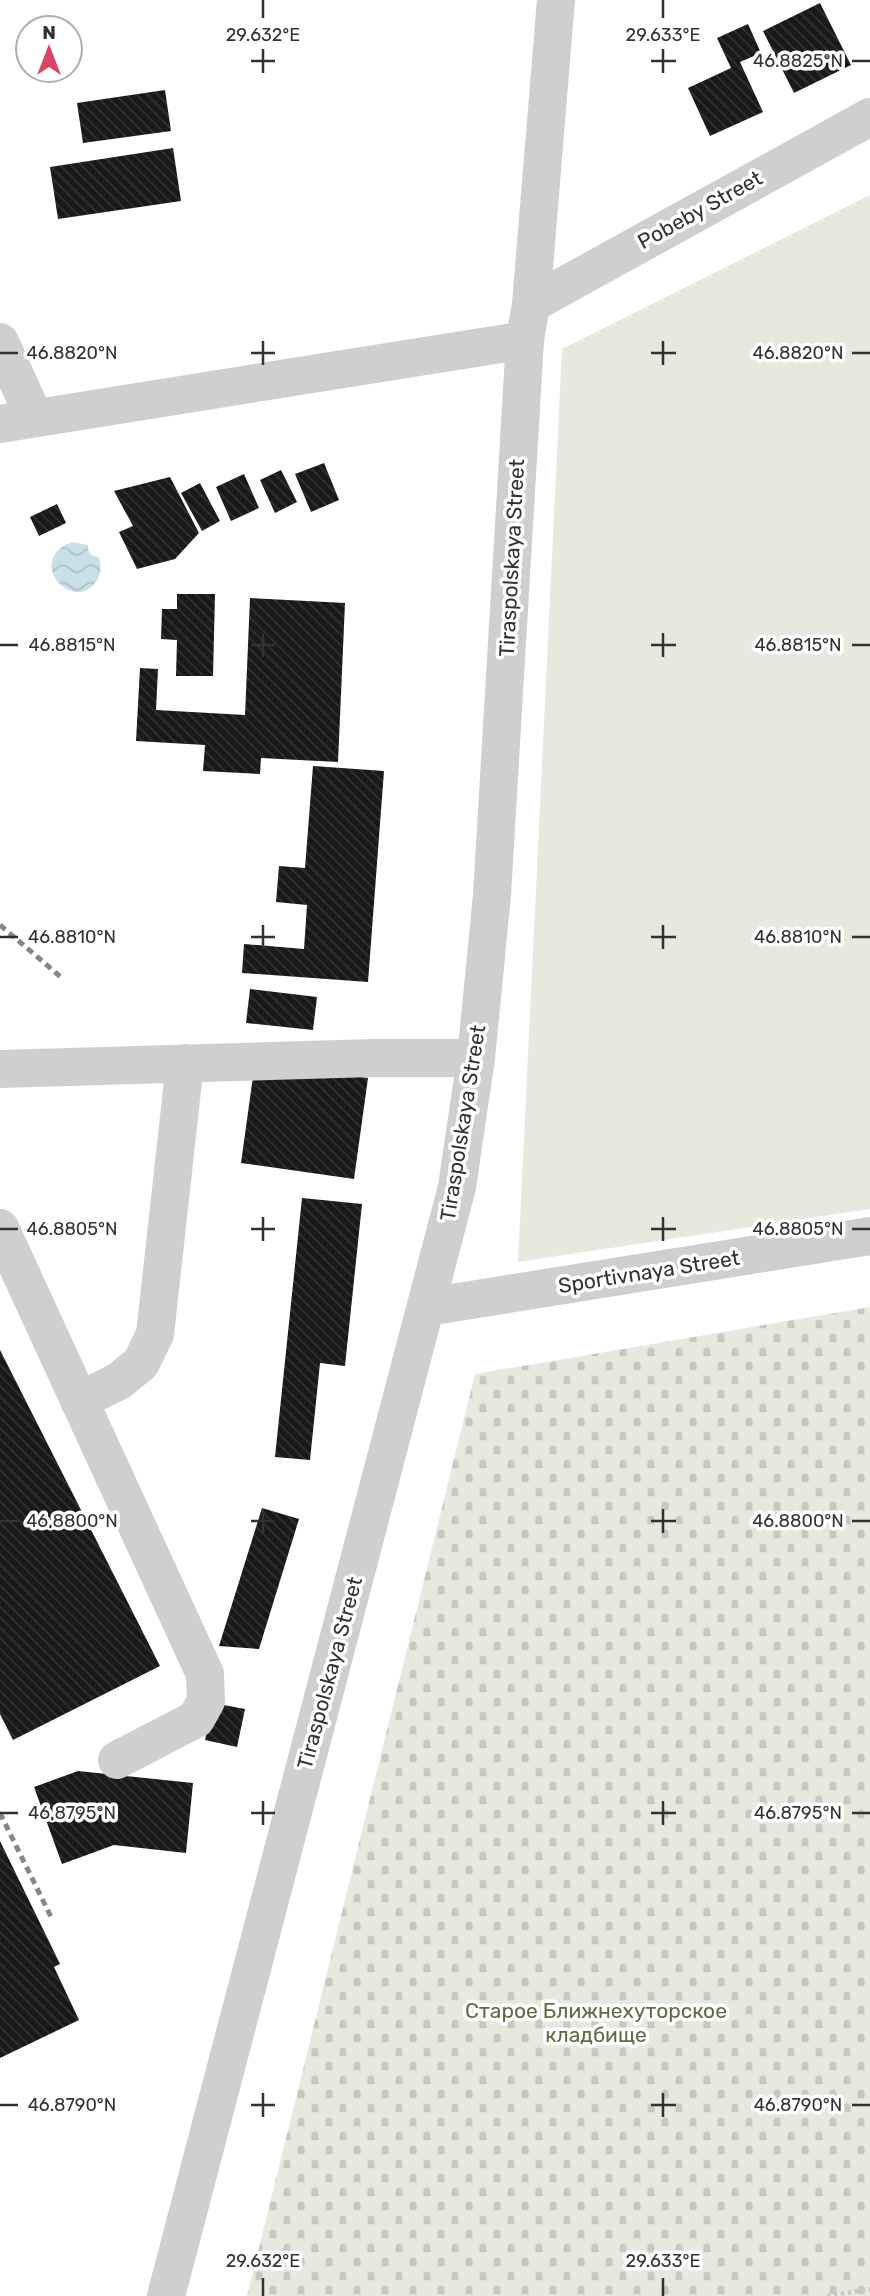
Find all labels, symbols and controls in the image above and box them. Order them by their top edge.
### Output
north arrow [14,14,84,84]
text: N [42,21,56,44]
text: 29.632°E [226,24,300,46]
text: 29.633°E [626,24,700,46]
text: 46.8825°N [753,50,843,72]
street label: Pobeby Street [633,165,766,254]
text: 46.8820°N [27,342,117,364]
text: 46.8820°N [753,342,843,364]
street label: Tiraspolskaya Street [494,458,529,658]
text: 46.8815°N [28,634,116,656]
text: 46.8815°N [754,634,842,656]
text: 46.8810°N [28,926,116,948]
text: 46.8810°N [754,926,842,948]
street label: Tiraspolskaya Street [435,1023,490,1223]
text: 46.8805°N [27,1218,117,1240]
text: 46.8805°N [753,1218,843,1240]
street label: Sportivnaya Street [556,1245,741,1298]
text: 46.8800°N [26,1510,118,1532]
text: 46.8800°N [752,1510,844,1532]
street label: Tiraspolskaya Street [292,1574,367,1772]
text: 46.8795°N [28,1802,116,1824]
text: 46.8795°N [754,1802,842,1824]
park label: Старое Ближнехуторское кладбище [465,1998,727,2047]
text: 46.8790°N [28,2094,116,2116]
text: 46.8790°N [754,2094,842,2116]
text: 29.632°E [226,2250,300,2272]
text: 29.633°E [626,2250,700,2272]

